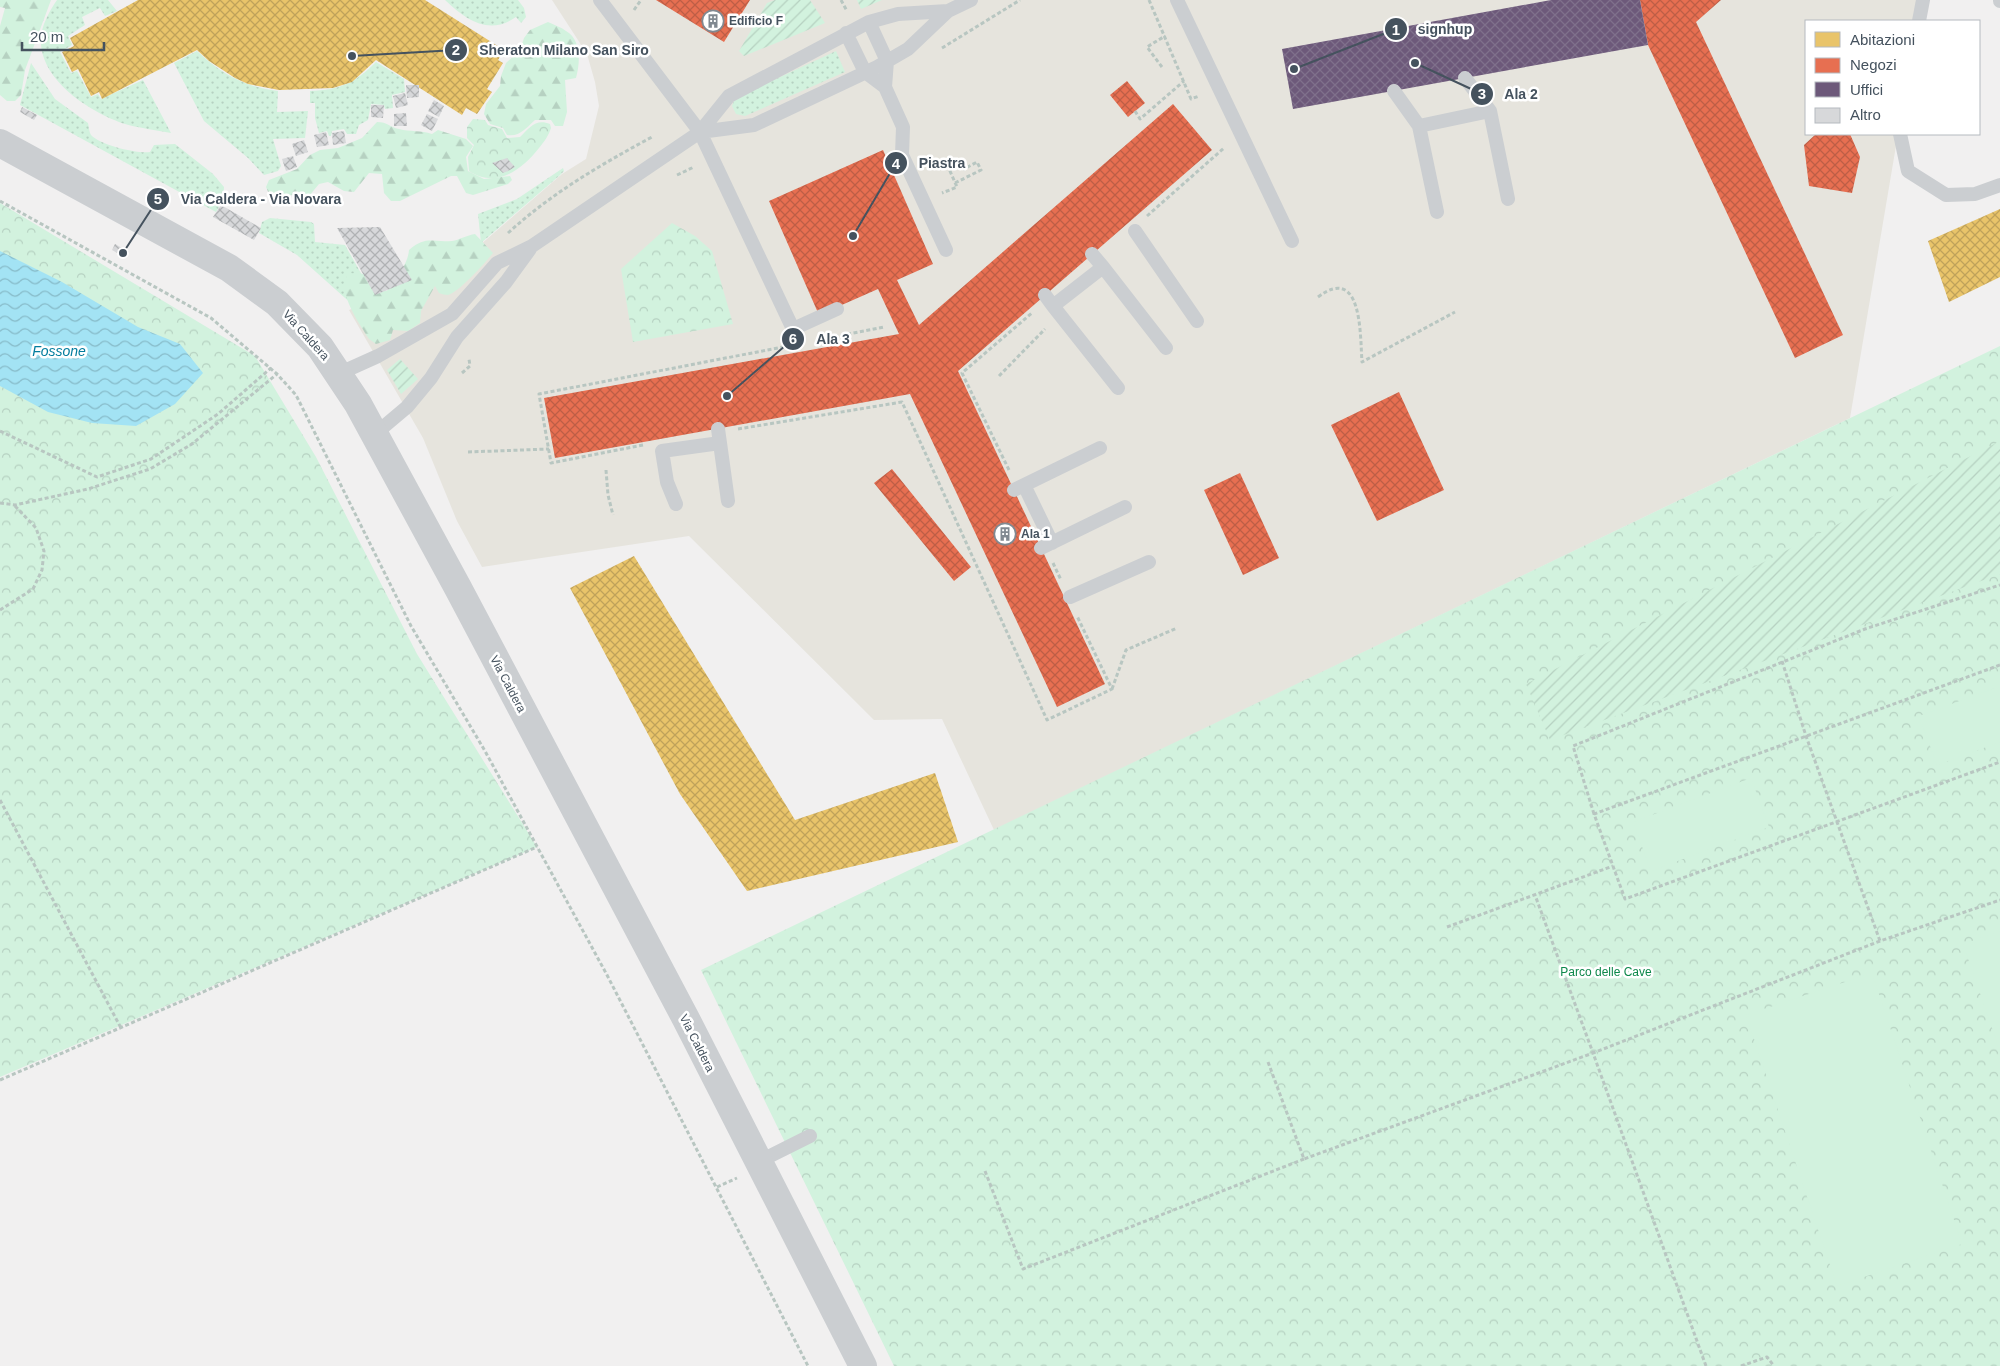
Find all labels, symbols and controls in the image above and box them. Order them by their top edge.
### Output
building icon: Edificio F [701,9,725,33]
place label: Edificio F [729,14,783,28]
callout: signhup [1383,15,1483,44]
scale bar [22,20,105,52]
legend [1805,20,1980,135]
text: 1 [1392,21,1400,38]
text: signhup [1418,21,1472,37]
text: 20 m [30,28,63,45]
text: Abitazioni [1850,31,1915,48]
callout: Sheraton Milano San Siro [444,36,658,65]
text: 2 [452,41,460,58]
text: Sheraton Milano San Siro [479,42,649,58]
text: Negozi [1850,56,1897,73]
callout: Ala 2 [1469,80,1548,109]
text: Uffici [1850,81,1883,98]
text: 3 [1478,85,1486,102]
text: Ala 2 [1504,86,1538,102]
text: Altro [1850,106,1881,123]
callout: Piastra [884,149,975,178]
text: 4 [892,155,901,172]
text: Piastra [919,155,966,171]
callout: Via Caldera - Via Novara [145,184,351,213]
text: 5 [154,190,162,207]
text: Via Caldera - Via Novara [181,191,341,207]
street label: Via Caldera [280,307,332,363]
callout: Ala 3 [781,325,859,354]
text: 6 [789,330,797,347]
text: Ala 3 [816,331,850,347]
water label: Fossone [32,343,86,359]
building icon: Ala 1 [993,522,1017,546]
place label: Ala 1 [1021,527,1050,541]
street label: Via Caldera [487,653,529,715]
park label: Parco delle Cave [1560,965,1652,979]
street label: Via Caldera [677,1012,718,1074]

